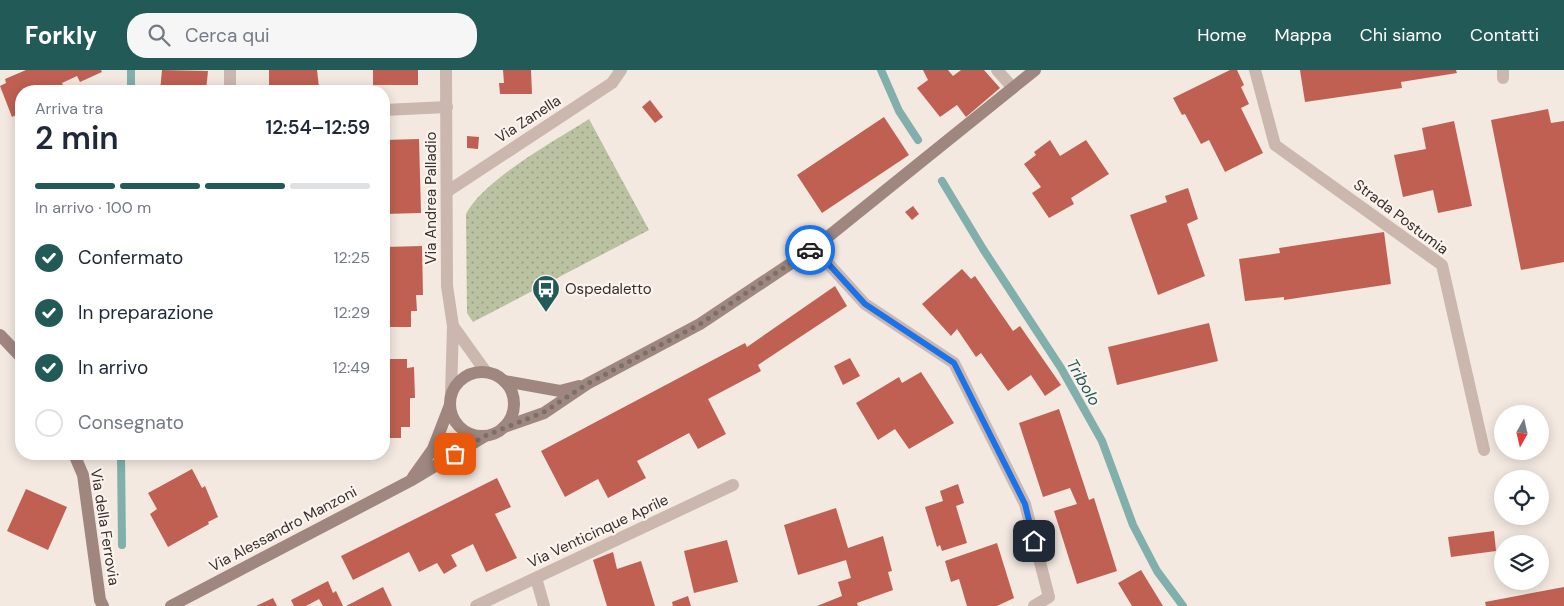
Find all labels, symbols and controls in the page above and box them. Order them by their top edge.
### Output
search box [127,13,477,58]
text: Forkly [25,20,97,51]
icon: search [145,21,173,49]
text: Cerca qui [185,23,270,48]
text: Home [1197,23,1247,47]
text: Mappa [1275,23,1332,47]
text: Chi siamo [1360,23,1442,47]
text: Contatti [1470,23,1539,47]
street label: Via Zanella [492,90,564,148]
text: Arriva tra [35,98,103,119]
text: 12:54–12:59 [266,115,370,140]
text: 2 min [35,117,119,159]
street label: Via Andrea Palladio [421,131,441,264]
street label: Strada Postumia [1350,175,1452,259]
text: In arrivo · 100 m [35,197,151,218]
courier [785,225,835,275]
icon: car [796,236,824,264]
icon: check [35,244,63,272]
text: Confermato [78,245,183,270]
text: 12:25 [334,247,370,268]
bus stop icon: Ospedaletto [531,274,561,313]
place label: Ospedaletto [565,279,652,299]
icon: check [35,299,63,327]
text: In preparazione [78,300,214,325]
text: 12:29 [333,302,370,323]
icon: check [35,354,63,382]
text: In arrivo [78,355,148,380]
water label: Tribolo [1062,355,1105,409]
text: 12:49 [333,357,370,378]
north arrow [1494,405,1549,460]
map controls [1494,405,1549,590]
text: Consegnato [78,410,184,435]
pin [434,433,476,475]
icon: bag [441,440,469,468]
street label: Via della Ferrovia [86,467,124,587]
button: locate [1494,470,1549,525]
street label: Via Alessandro Manzoni [206,482,360,576]
street label: Via Venticinque Aprile [524,490,672,572]
pin [1013,520,1055,562]
icon: home [1020,527,1048,555]
button: layers [1494,535,1549,590]

